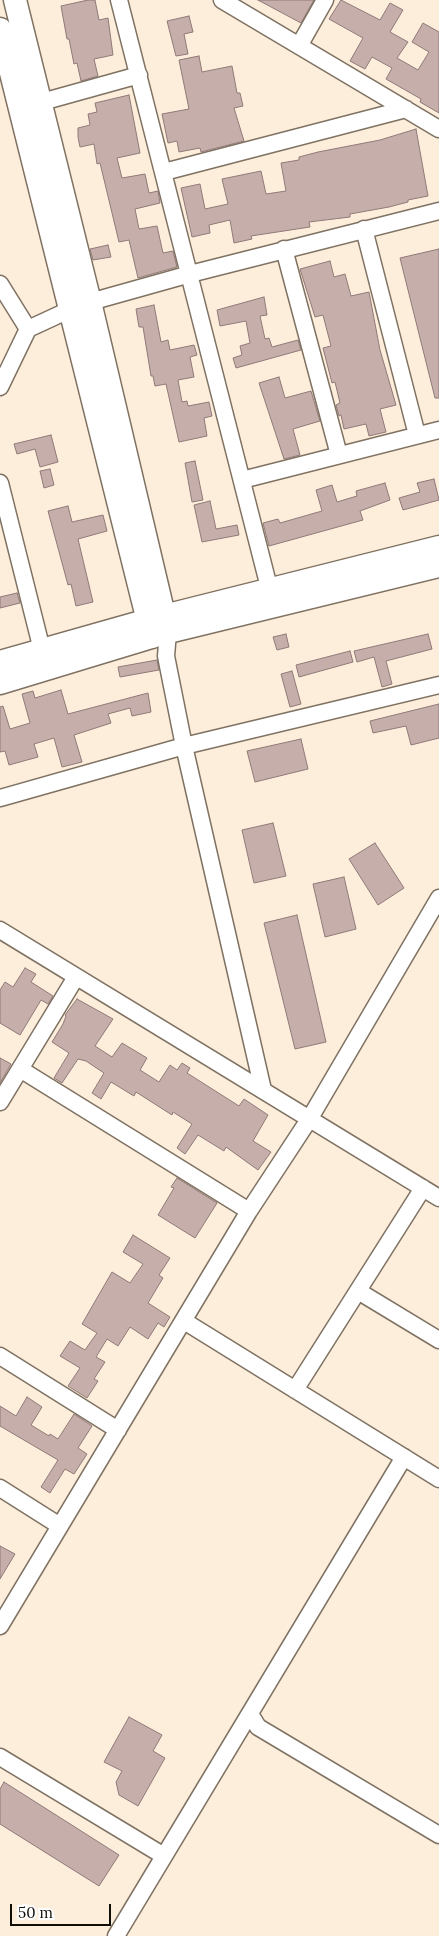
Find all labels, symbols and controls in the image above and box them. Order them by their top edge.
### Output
scale bar [12,1894,114,1926]
text: 50 m [18,1903,53,1922]

